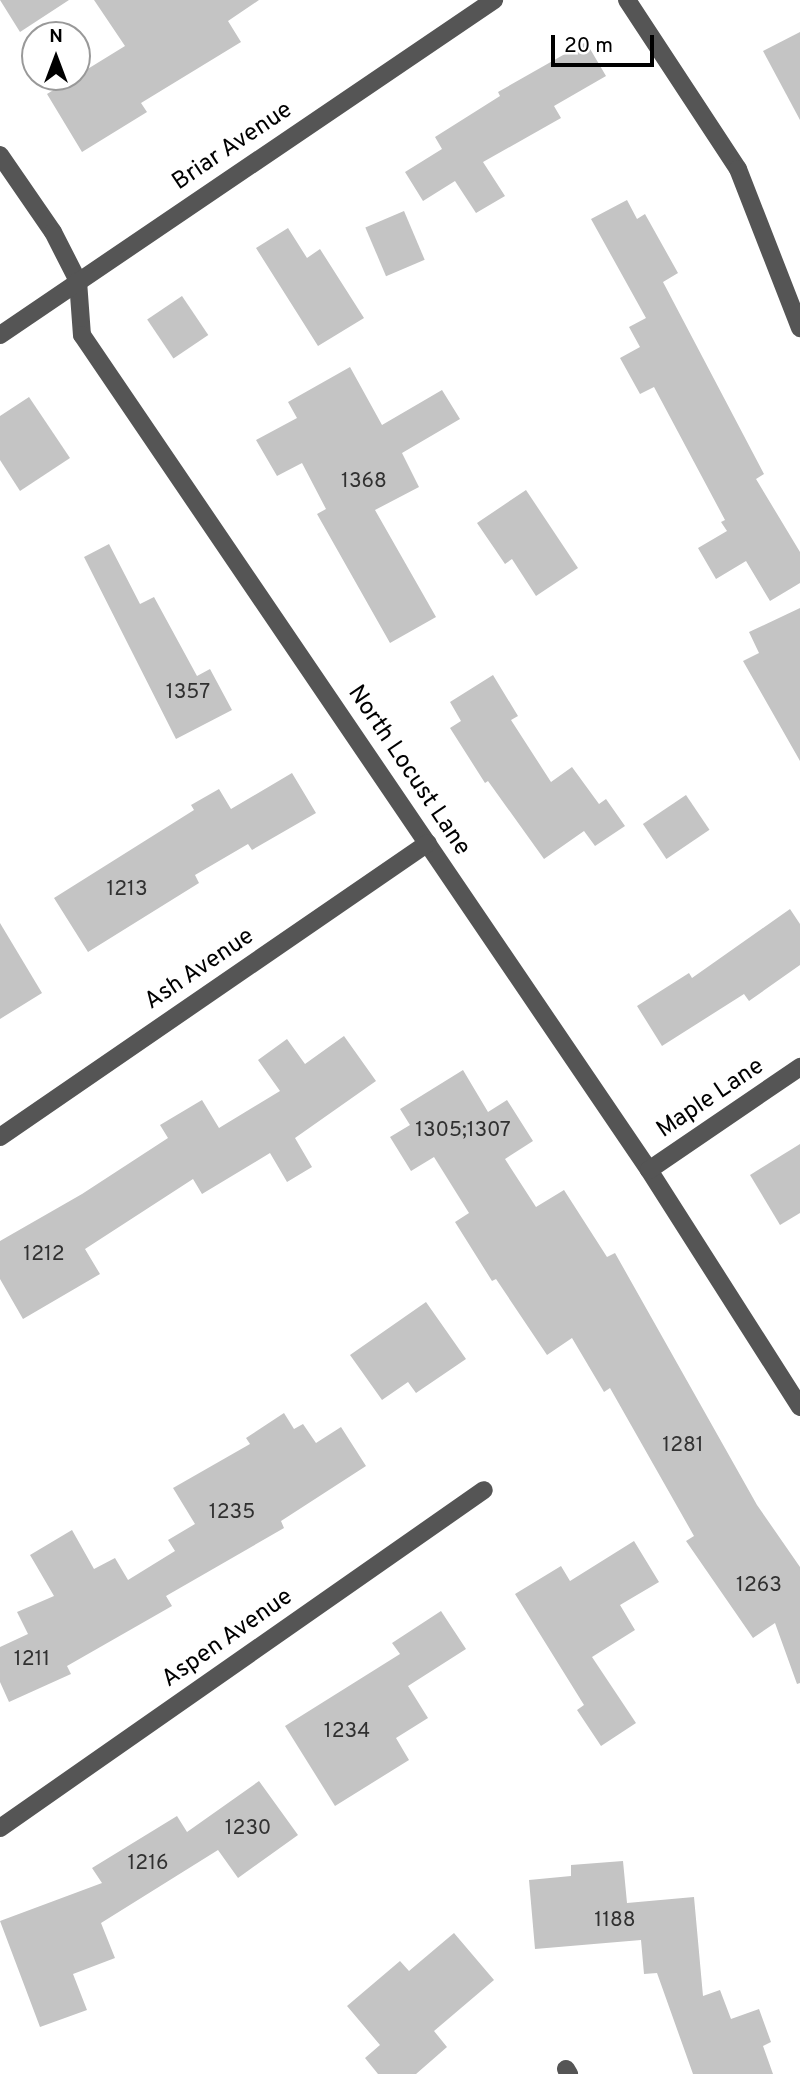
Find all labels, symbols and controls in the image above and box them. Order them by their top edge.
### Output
north arrow [21,21,91,91]
scale bar [555,21,658,65]
text: N [49,25,63,49]
text: 20 m [564,33,613,60]
street label: Briar Avenue [167,96,299,198]
house number: 1368 [341,469,387,495]
house number: 1357 [166,680,210,706]
street label: North Locust Lane [340,680,476,862]
house number: 1213 [106,877,148,903]
street label: Ash Avenue [139,923,261,1017]
street label: Maple Lane [652,1053,770,1145]
house number: 1305;1307 [415,1118,511,1144]
house number: 1212 [23,1242,65,1268]
house number: 1281 [662,1433,704,1459]
house number: 1235 [209,1500,255,1526]
house number: 1263 [736,1573,782,1599]
street label: Aspen Avenue [157,1583,299,1695]
house number: 1211 [14,1647,50,1673]
house number: 1234 [324,1719,370,1745]
house number: 1230 [225,1816,271,1842]
house number: 1216 [127,1851,169,1877]
house number: 1188 [594,1908,636,1934]

